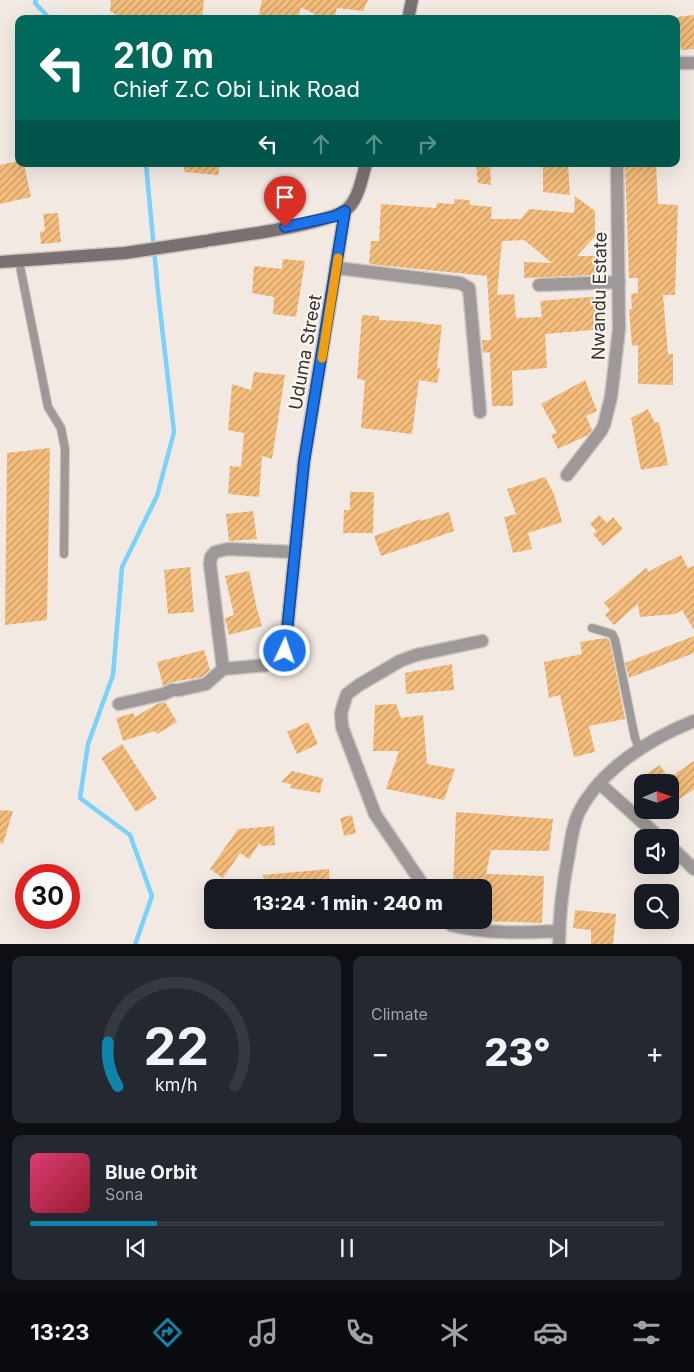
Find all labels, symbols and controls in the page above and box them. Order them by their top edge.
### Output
text: 210 m [113,34,214,76]
icon: left [30,35,95,100]
text: Chief Z.C Obi Link Road [113,76,360,102]
icon: left [254,130,282,158]
icon: ahead [307,130,335,158]
icon: ahead [360,130,388,158]
icon: right [413,130,441,158]
pin [264,176,306,227]
icon: arrive [271,183,299,211]
street label: Nwandu Estate [587,232,611,360]
street label: Uduma Street [285,293,325,411]
position arrow [258,624,310,676]
north arrow [634,774,679,819]
map controls [634,774,679,929]
button: sound [634,829,679,874]
speed limit sign: 30 [15,864,80,929]
button: search [634,884,679,929]
text: 13:24 · 1 min · 240 m [253,892,443,915]
text: Climate [371,1004,428,1024]
text: 22 [144,1015,209,1078]
text: 23° [484,1029,551,1075]
text: − [371,1036,390,1070]
text: + [645,1036,664,1070]
text: km/h [155,1074,198,1095]
text: Blue Orbit [105,1161,197,1184]
text: Sona [105,1184,143,1204]
icon: previous [122,1234,150,1262]
icon: pause [333,1234,361,1262]
icon: next [544,1234,572,1262]
icon: directions [150,1315,185,1350]
icon: music [246,1315,281,1350]
icon: phone [342,1315,377,1350]
icon: climate [437,1315,472,1350]
icon: car [533,1315,568,1350]
icon: filters [629,1315,664,1350]
text: 13:23 [30,1319,89,1345]

